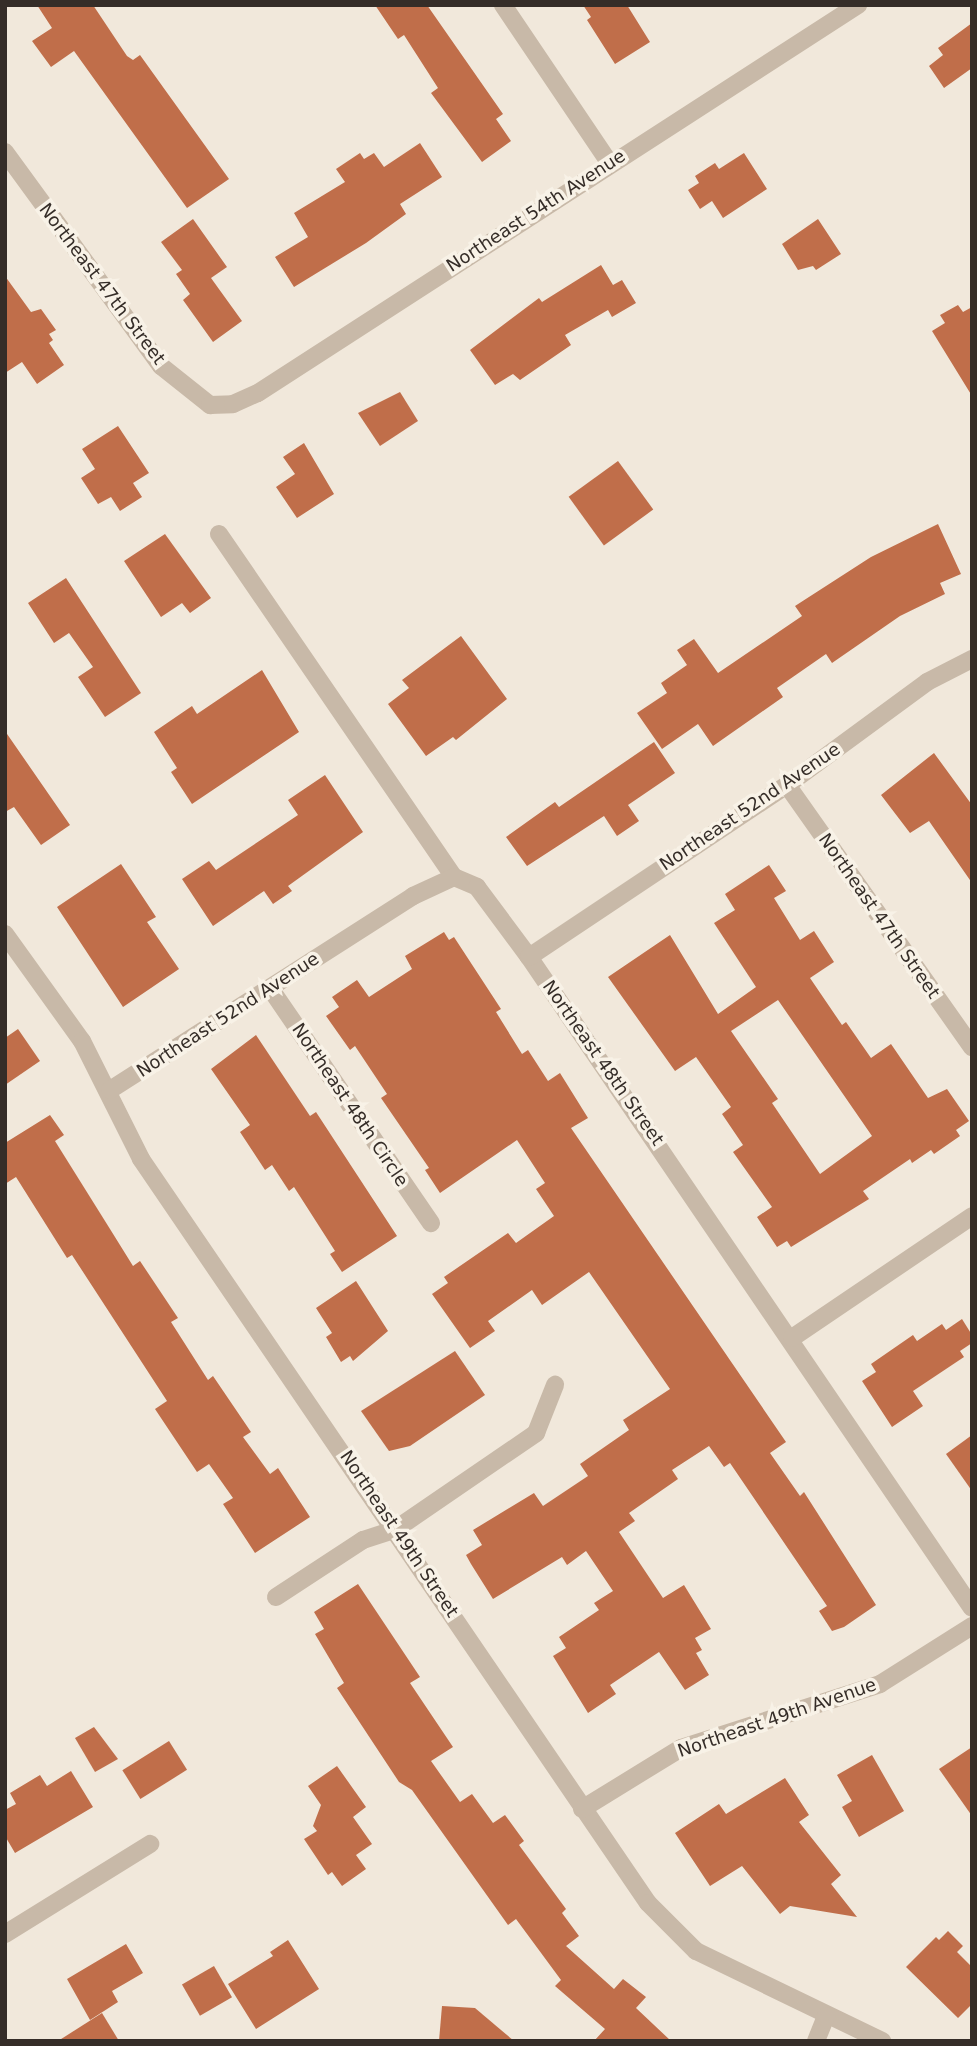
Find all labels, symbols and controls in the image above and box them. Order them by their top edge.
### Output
street label: Northeast 54th Avenue [443,145,629,277]
street label: Northeast 47th Street [34,199,170,369]
street label: Northeast 52nd Avenue [656,739,844,875]
street label: Northeast 47th Street [814,829,944,1003]
street label: Northeast 52nd Avenue [133,948,323,1082]
street label: Northeast 48th Street [538,976,668,1150]
street label: Northeast 48th Circle [287,1019,413,1191]
street label: Northeast 49th Street [335,1447,463,1621]
street label: Northeast 49th Avenue [675,1674,879,1762]

